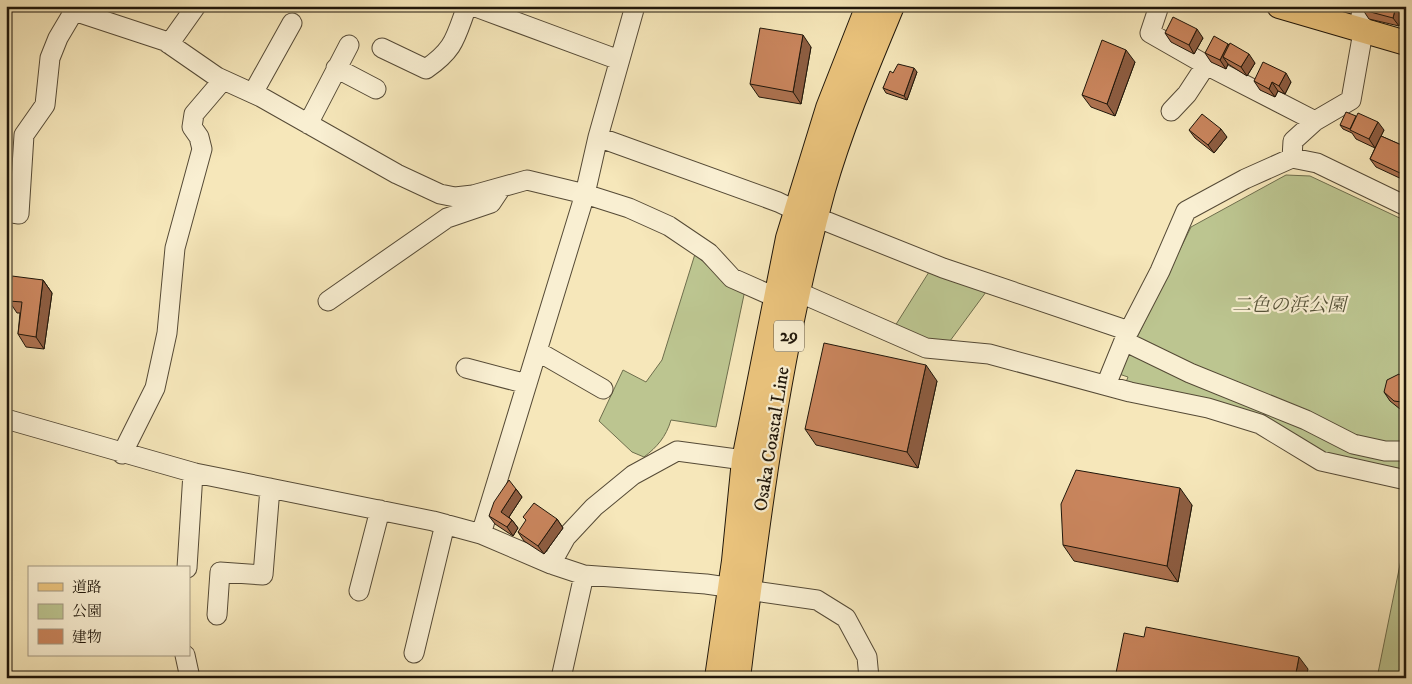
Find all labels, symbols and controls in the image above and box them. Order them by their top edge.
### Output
park label: 二色の浜公園 [1232,294,1349,317]
road number: 29 [774,321,804,352]
street label: Osaka Coastal Line [749,365,795,513]
legend [28,566,190,656]
text: 道路 [72,578,102,597]
text: 公園 [72,602,102,621]
text: 建物 [72,628,102,647]

